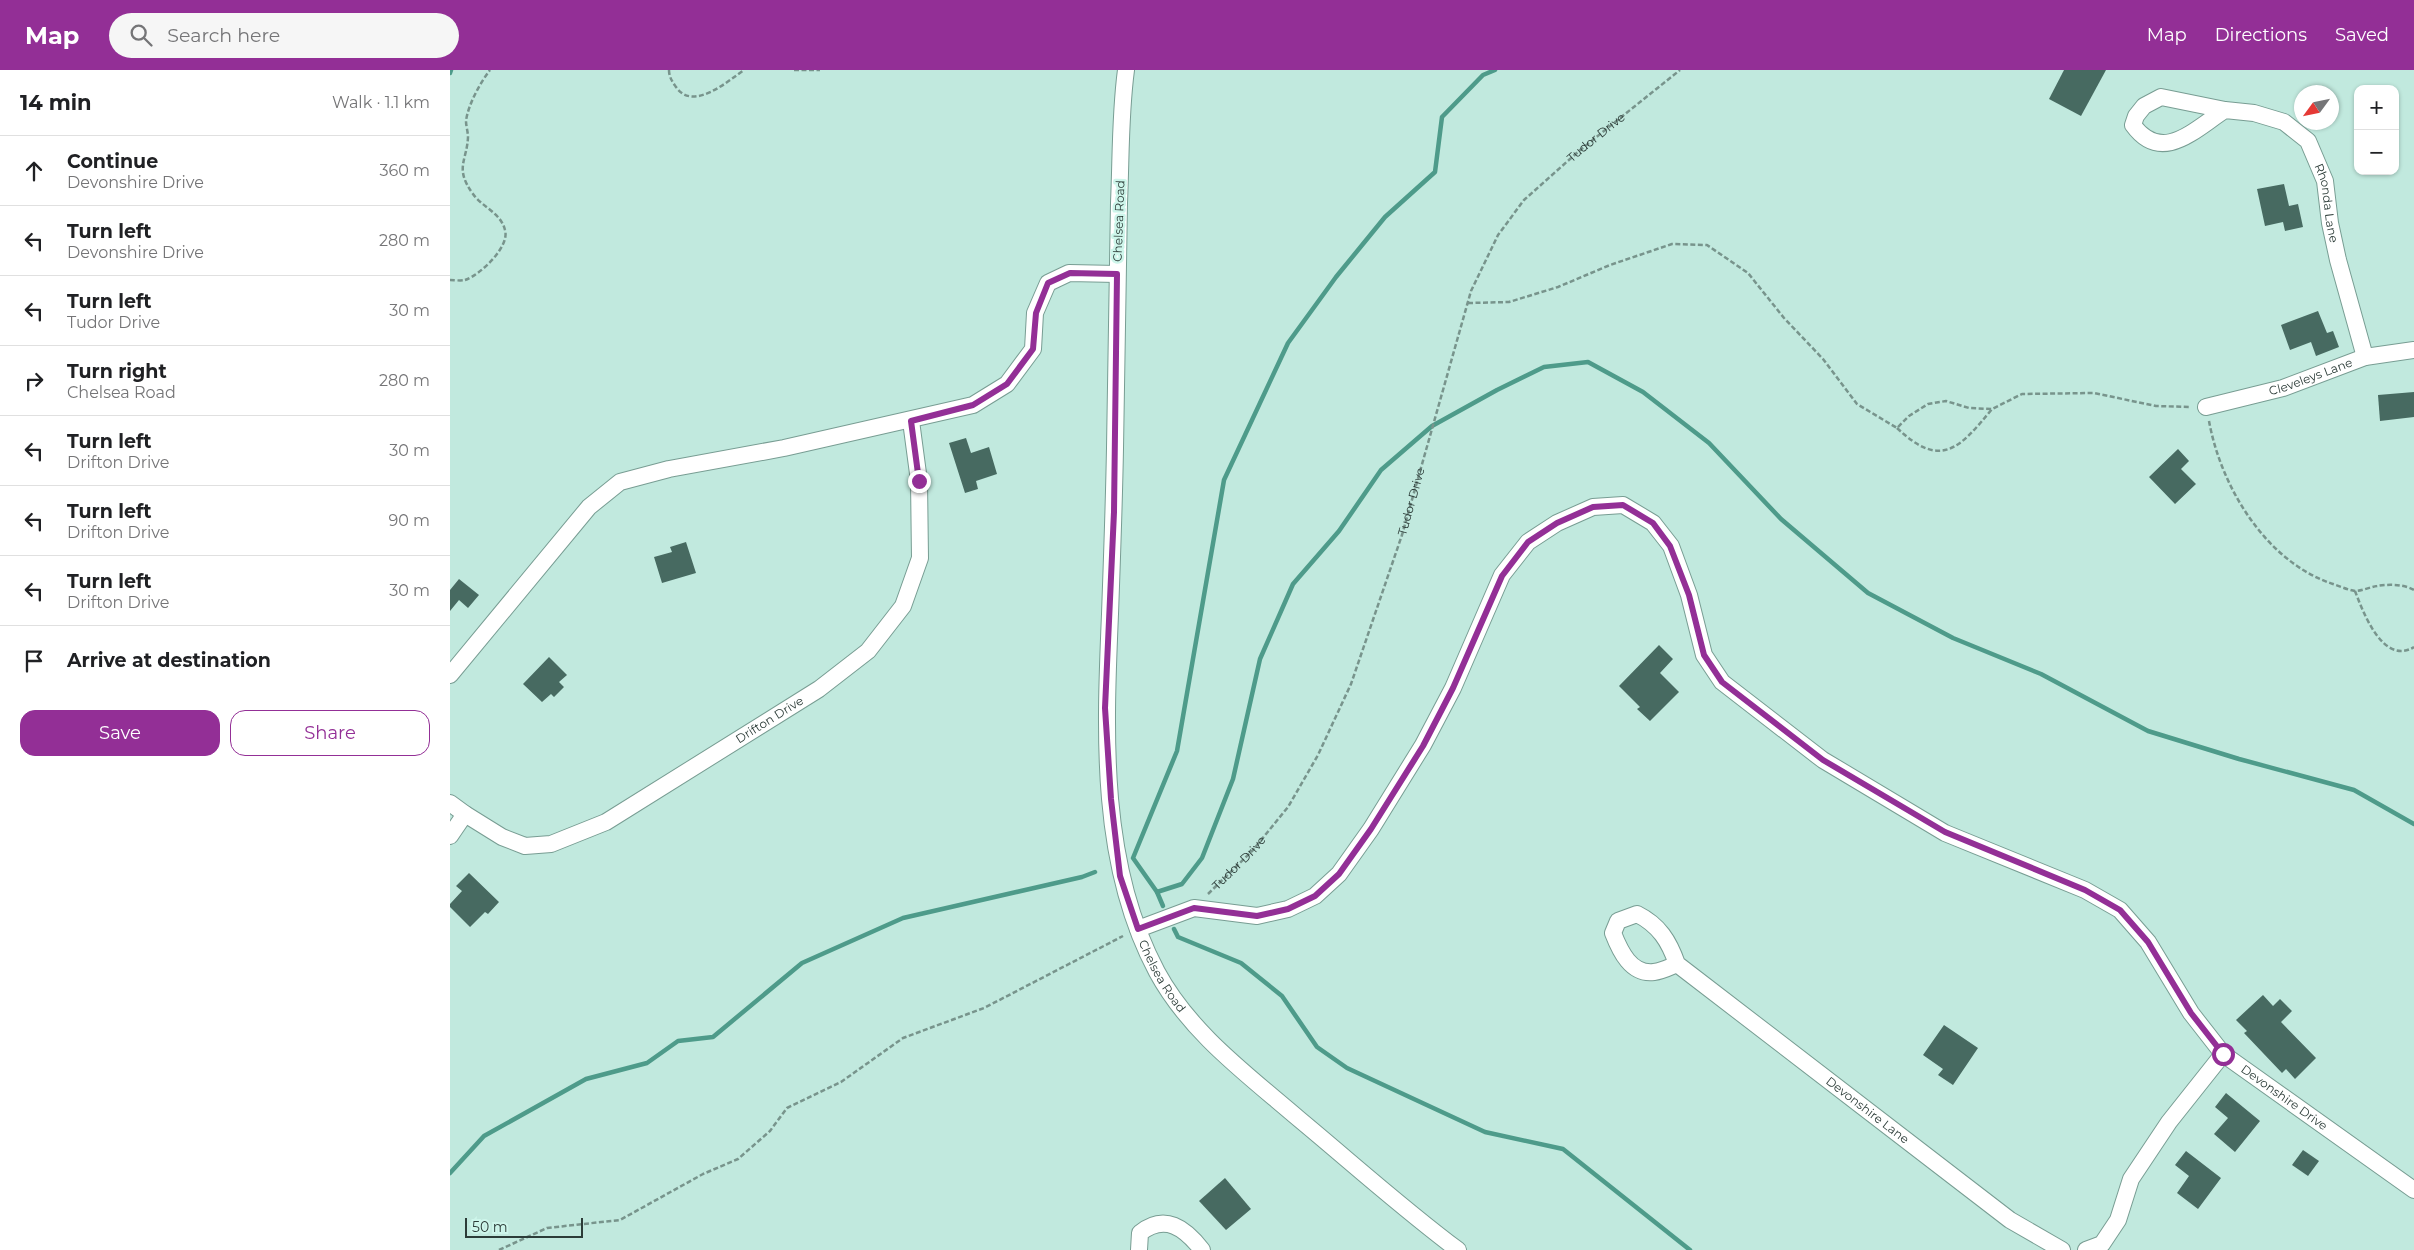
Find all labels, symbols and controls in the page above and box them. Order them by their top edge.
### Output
search box [109,13,459,58]
text: Map [25,21,79,50]
icon: search [127,21,155,49]
text: Search here [167,24,280,47]
text: Map [2147,24,2187,46]
text: Directions [2215,24,2307,46]
text: Saved [2335,24,2389,46]
north arrow [2294,85,2339,130]
map controls [2354,85,2399,175]
button: + [2354,85,2399,130]
text: 14 min [20,90,92,115]
text: Walk · 1.1 km [332,93,430,112]
street label: Tudor Drive [1564,109,1628,165]
button: − [2354,130,2399,175]
text: Continue [67,150,158,173]
icon: ahead [20,157,48,185]
text: 360 m [379,161,430,180]
street label: Rhonda Lane [2311,161,2342,244]
text: Devonshire Drive [67,173,204,192]
street label: Chelsea Road [1110,180,1127,262]
text: Turn left [67,220,152,243]
icon: left [20,227,48,255]
text: 280 m [379,231,430,250]
text: Devonshire Drive [67,243,204,262]
text: Turn left [67,290,152,313]
icon: left [20,297,48,325]
text: 30 m [389,301,430,320]
text: Tudor Drive [67,313,160,332]
street label: Cleveleys Lane [2267,354,2354,398]
text: Turn right [67,360,167,383]
icon: right [20,367,48,395]
text: 280 m [379,371,430,390]
text: Chelsea Road [67,383,176,402]
text: Turn left [67,430,152,453]
icon: left [20,437,48,465]
text: 30 m [389,441,430,460]
text: Drifton Drive [67,453,169,472]
street label: Tudor Drive [1394,466,1428,537]
route end [908,470,931,493]
text: Turn left [67,500,152,523]
icon: left [20,507,48,535]
text: 90 m [388,511,430,530]
text: Drifton Drive [67,523,169,542]
text: Turn left [67,570,152,593]
icon: left [20,577,48,605]
text: 30 m [389,581,430,600]
text: Drifton Drive [67,593,169,612]
icon: arrive [20,647,48,675]
text: Arrive at destination [67,649,271,672]
street label: Drifton Drive [733,693,806,746]
button: Save [20,710,220,756]
button: Share [230,710,430,756]
street label: Tudor Drive [1209,833,1269,893]
street label: Chelsea Road [1136,937,1189,1015]
route start [2212,1043,2235,1066]
street label: Devonshire Drive [2238,1061,2331,1133]
street label: Devonshire Lane [1823,1073,1912,1147]
scale bar [465,1215,582,1238]
text: 50 m [472,1218,508,1236]

